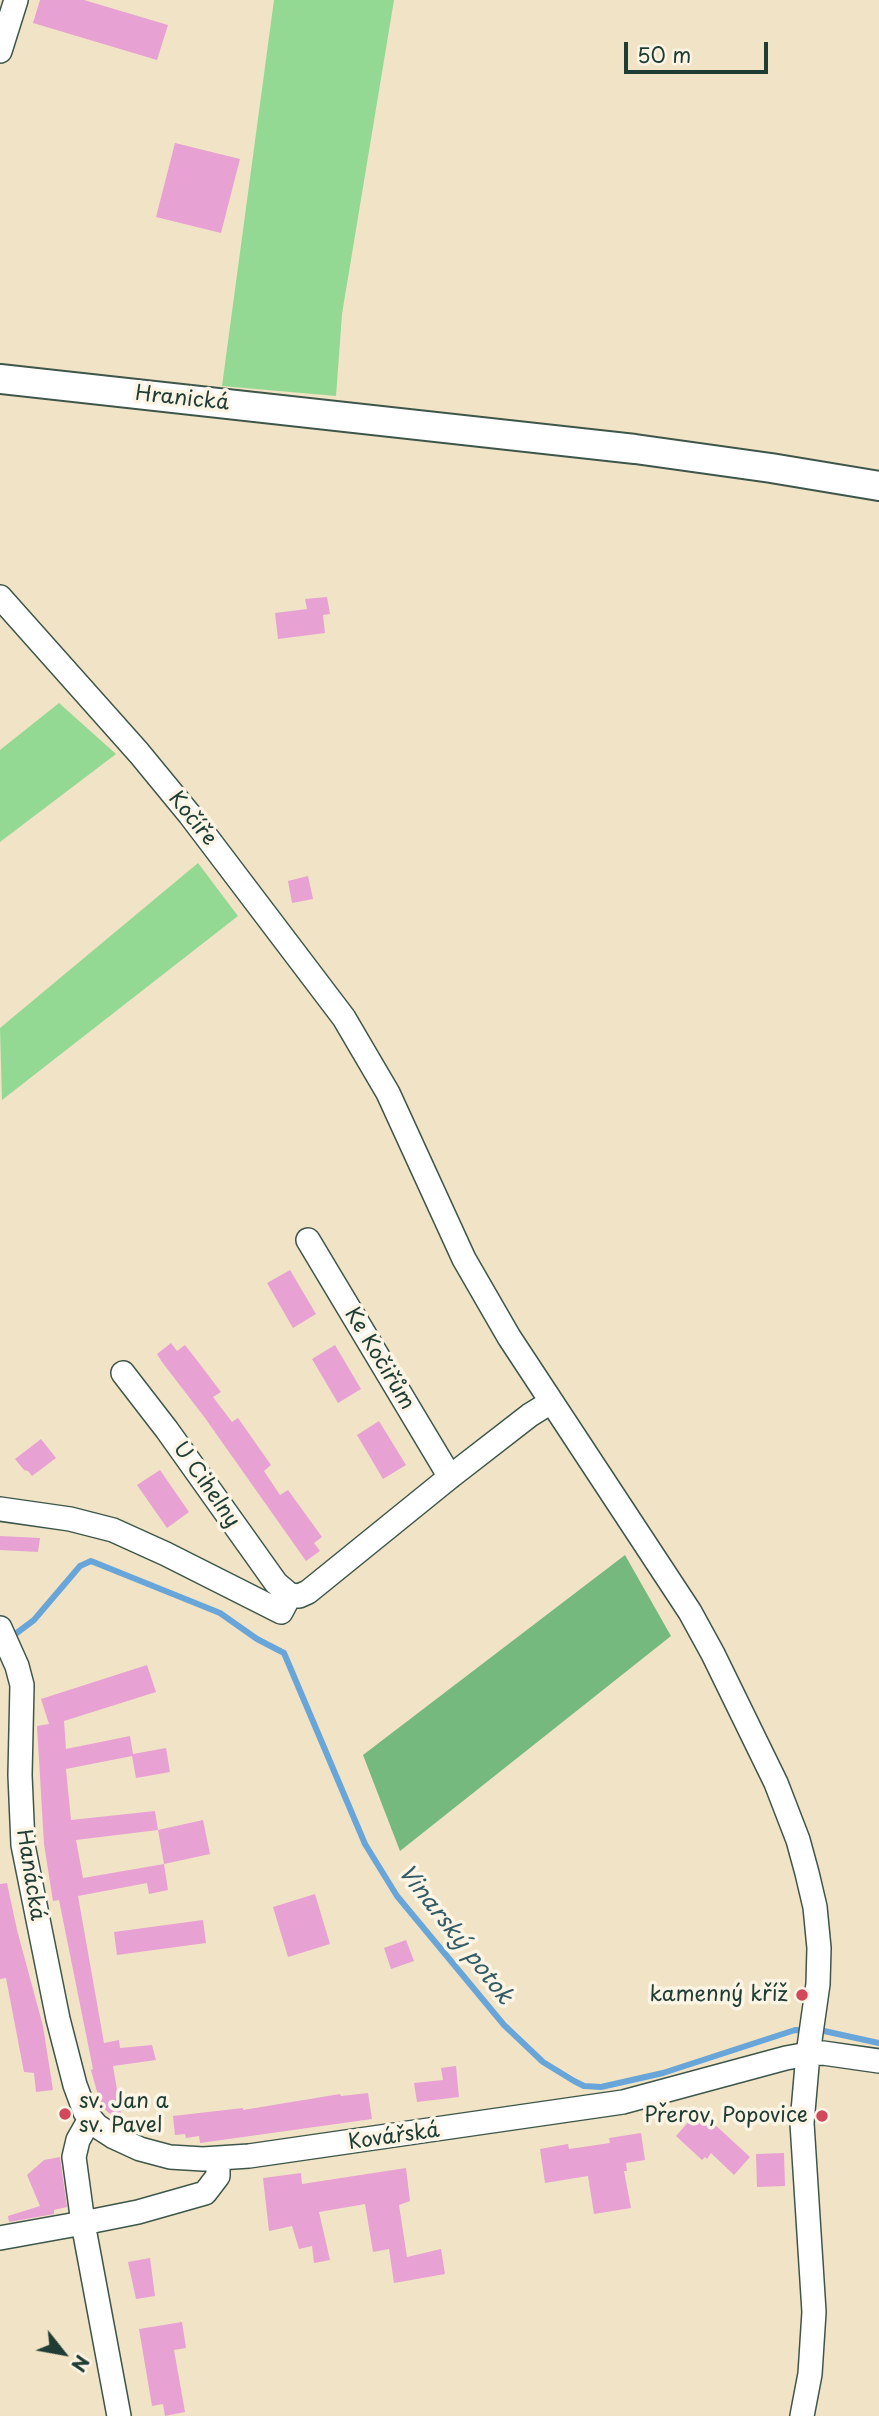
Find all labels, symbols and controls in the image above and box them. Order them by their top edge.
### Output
scale bar [627,28,770,72]
text: 50 m [637,38,691,70]
street label: Hranická [134,382,230,416]
street label: Kočíře [162,787,222,851]
street label: Ke Kočiřům [339,1303,419,1415]
street label: U Cihelny [167,1437,245,1533]
street label: Hanácká [10,1828,50,1922]
water label: Vinarský potok [392,1860,518,2010]
place label: kamenný kříž [649,1982,788,2008]
marker: kamenný kříž [794,1987,810,2003]
place label: sv. Jan a sv. Pavel [79,2089,169,2139]
place label: Přerov, Popovice [644,2103,808,2129]
marker: sv. Jan a sv. Pavel [57,2106,73,2122]
marker: Přerov, Popovice [814,2108,830,2124]
street label: Kovářská [347,2118,441,2156]
north arrow [28,2318,98,2388]
text: N [65,2350,97,2377]

